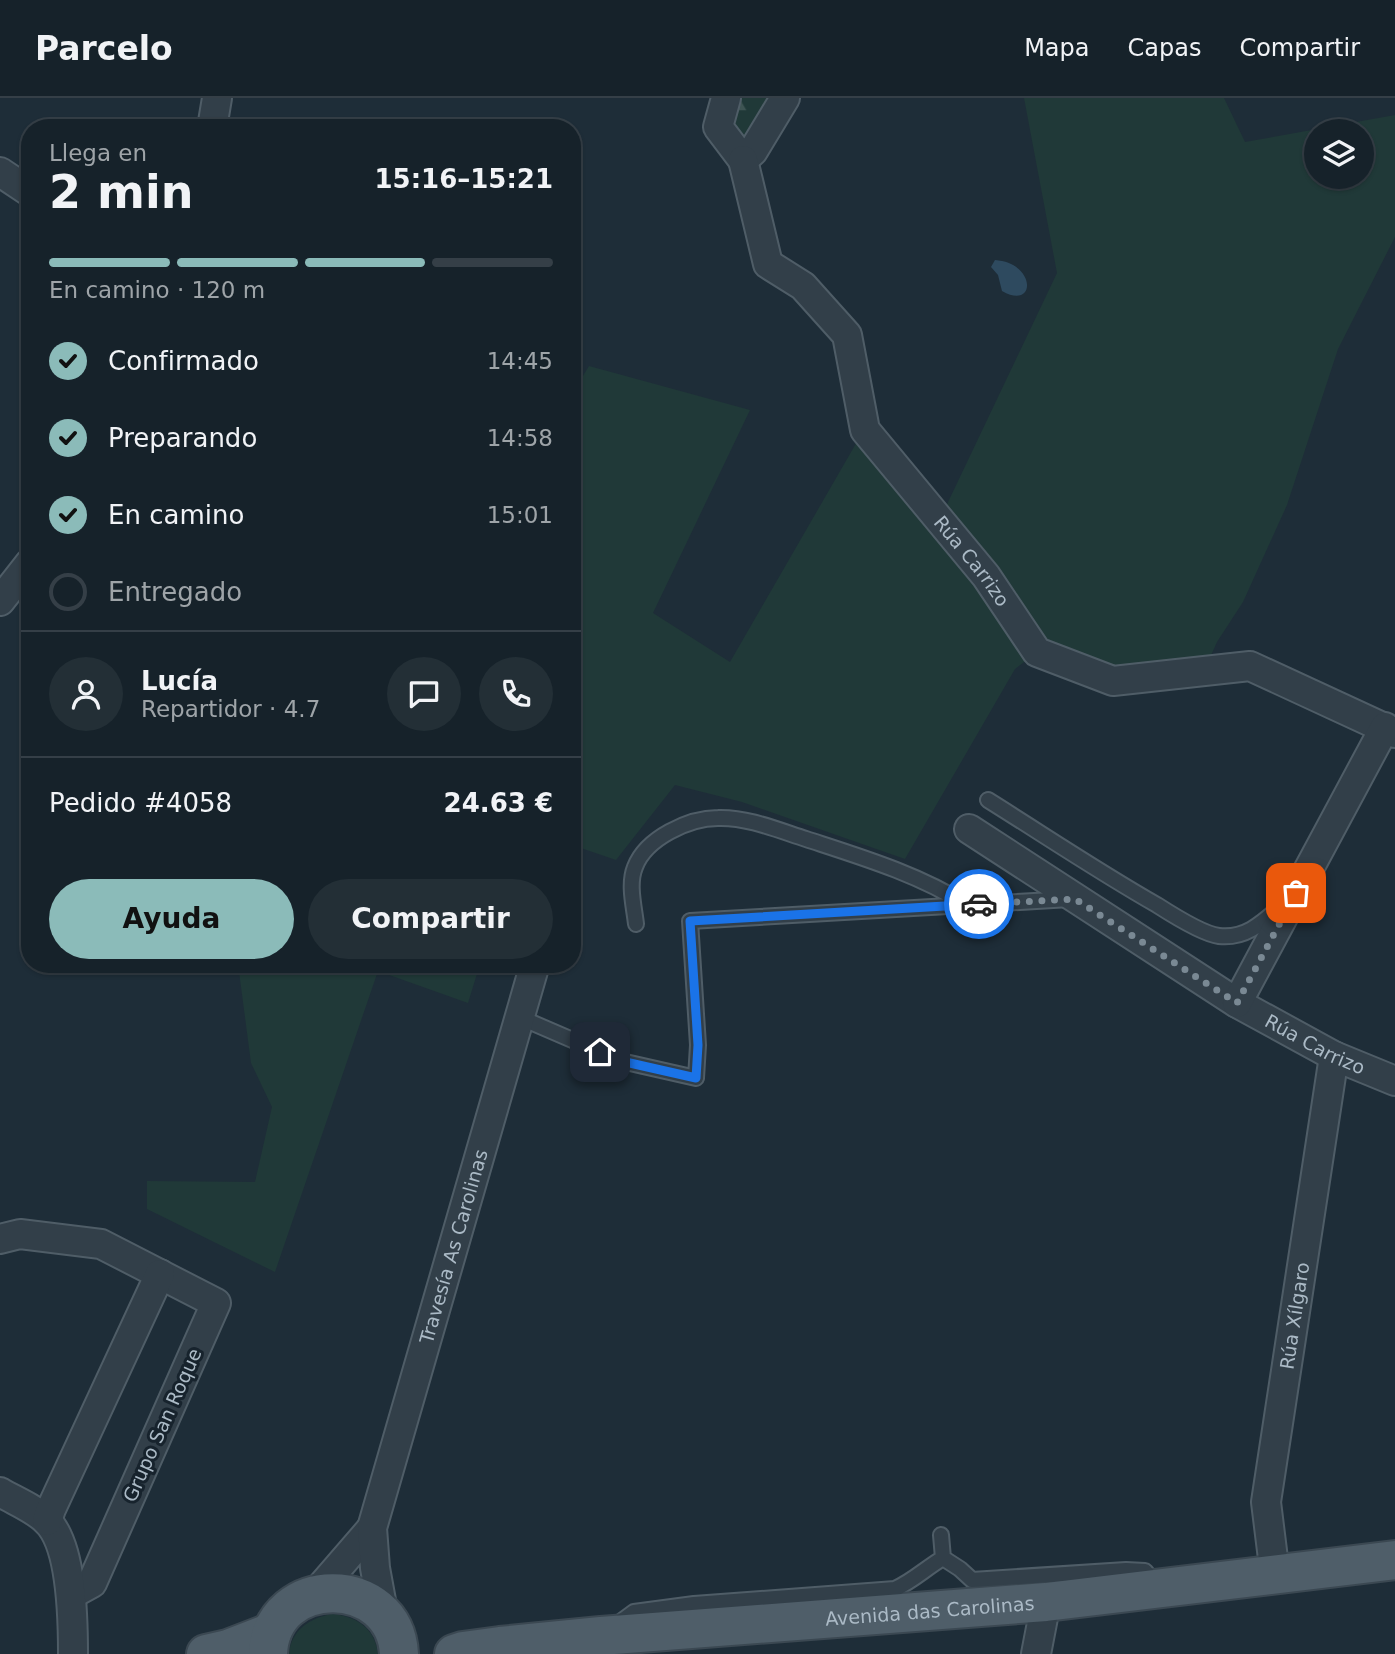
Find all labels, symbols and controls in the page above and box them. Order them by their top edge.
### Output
text: Parcelo [35,29,173,68]
text: Mapa [1024,34,1090,62]
text: Capas [1128,34,1201,62]
text: Compartir [1239,34,1360,62]
map controls [1304,119,1374,189]
button: layers [1304,119,1374,189]
text: Llega en [49,140,147,166]
text: 15:16–15:21 [374,164,553,194]
text: 2 min [49,165,193,219]
text: En camino · 120 m [49,277,265,303]
icon: check [49,342,87,380]
text: Confirmado [108,346,259,376]
text: 14:45 [487,348,553,374]
icon: check [49,419,87,457]
text: Preparando [108,423,257,453]
text: 14:58 [487,425,553,451]
icon: check [49,496,87,534]
text: En camino [108,500,244,530]
text: 15:01 [487,502,553,528]
street label: Rúa Carrizo [930,511,1014,610]
text: Entregado [108,577,242,607]
button: person [49,657,123,731]
button: chat [387,657,461,731]
button: phone [479,657,553,731]
text: Lucía [141,666,218,696]
text: Repartidor · 4.7 [141,696,320,722]
text: Pedido #4058 [49,788,232,818]
text: 24.63 € [444,788,553,818]
pin [1266,863,1326,923]
courier [944,869,1014,939]
icon: bag [1277,874,1315,912]
button: Ayuda [49,879,294,959]
button: Compartir [308,879,553,959]
icon: car [960,885,998,923]
street label: Rúa Carrizo [1261,1010,1368,1079]
pin [570,1022,630,1082]
icon: home [581,1033,619,1071]
street label: Travesía As Carolinas [415,1147,492,1347]
street label: Rúa Xílgaro [1275,1260,1313,1371]
street label: Grupo San Roque [118,1345,206,1505]
street label: Avenida das Carolinas [824,1592,1035,1630]

